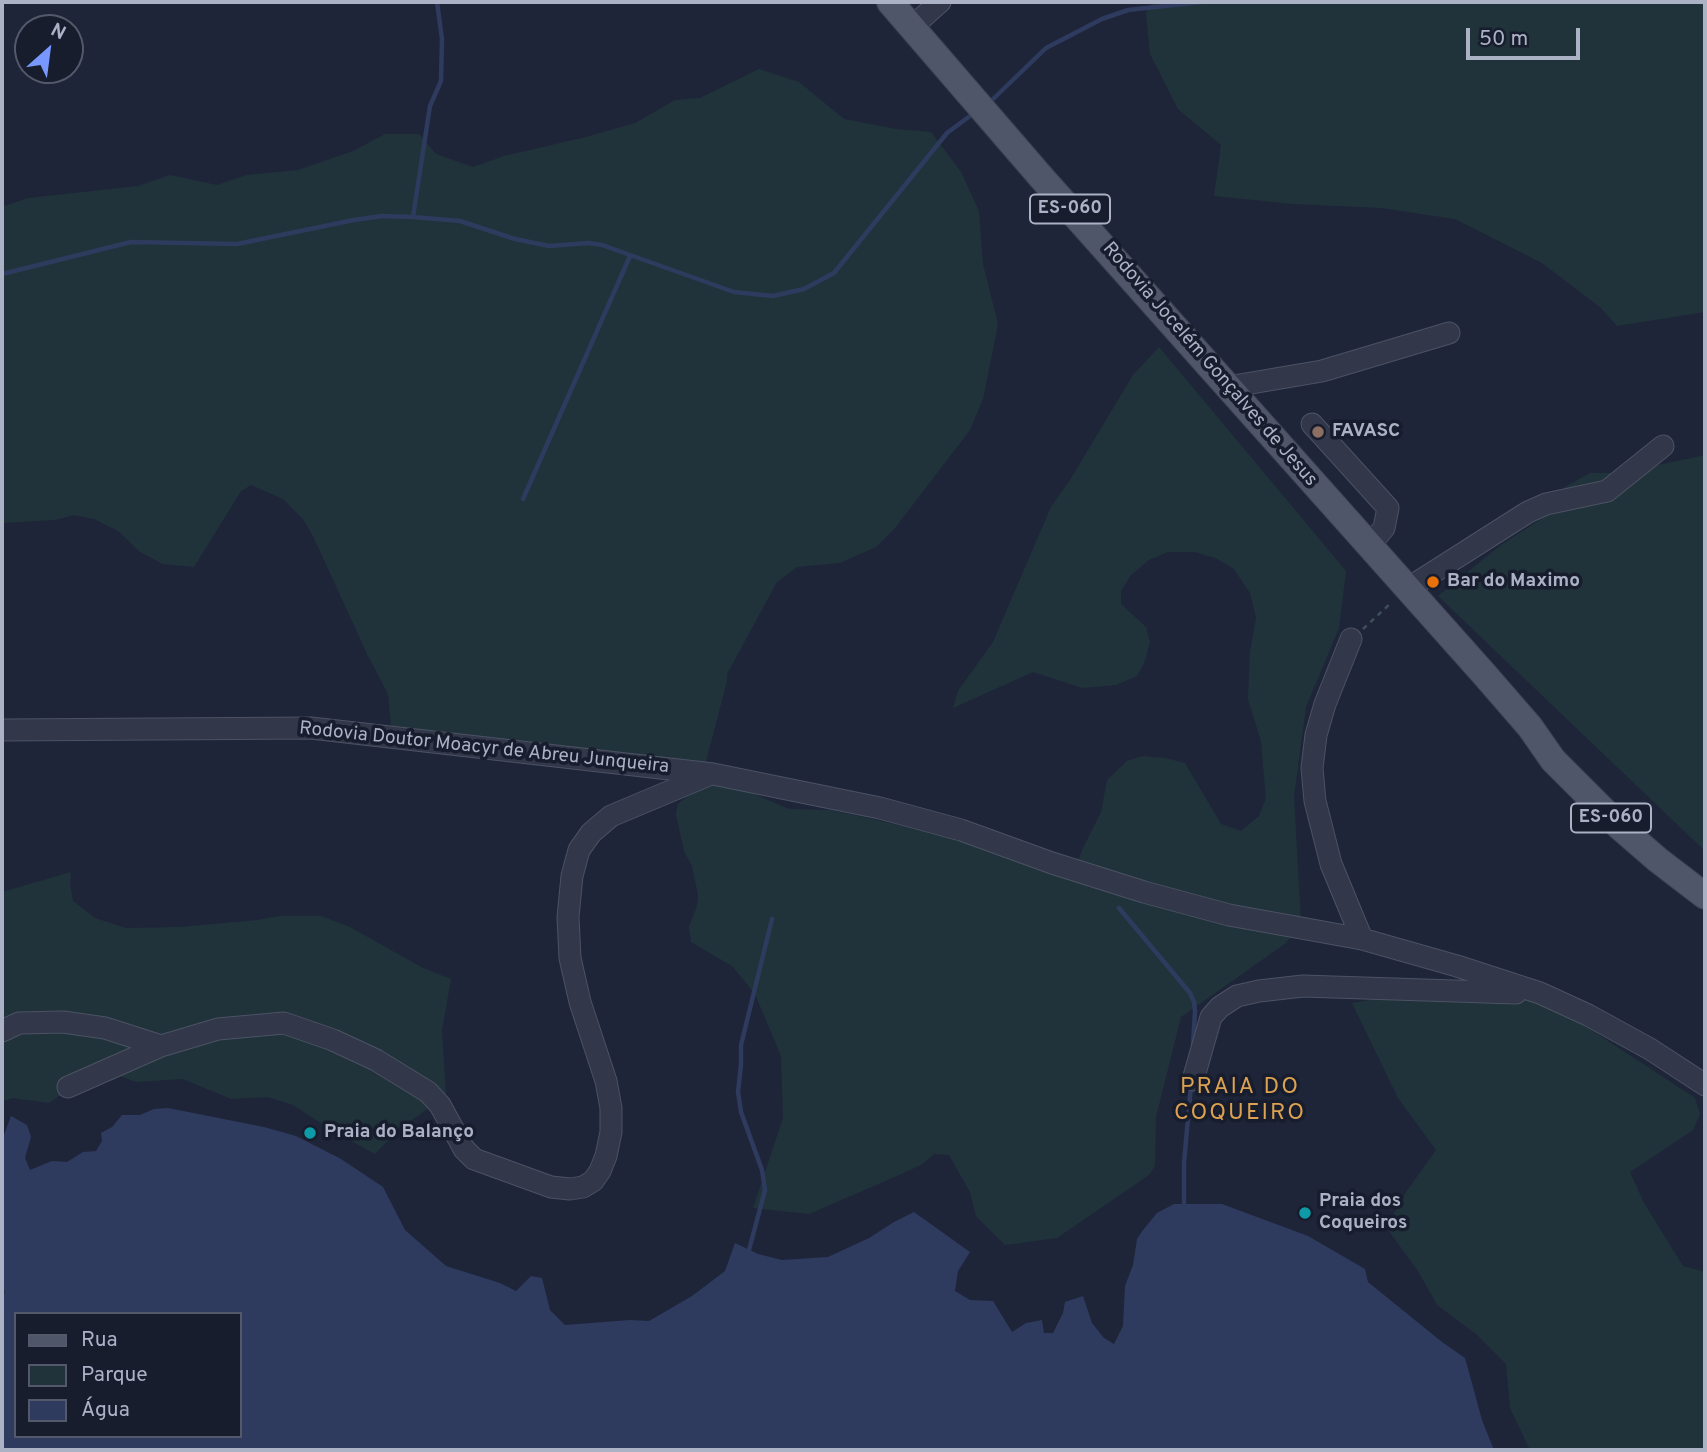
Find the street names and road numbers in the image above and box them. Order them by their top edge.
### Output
road number: ES-060 [1030,194,1110,224]
street label: Rodovia Jocelém Gonçalves de Jesus [1097,238,1321,492]
street label: Rodovia Doutor Moacyr de Abreu Junqueira [298,718,670,780]
road number: ES-060 [1571,804,1651,832]

